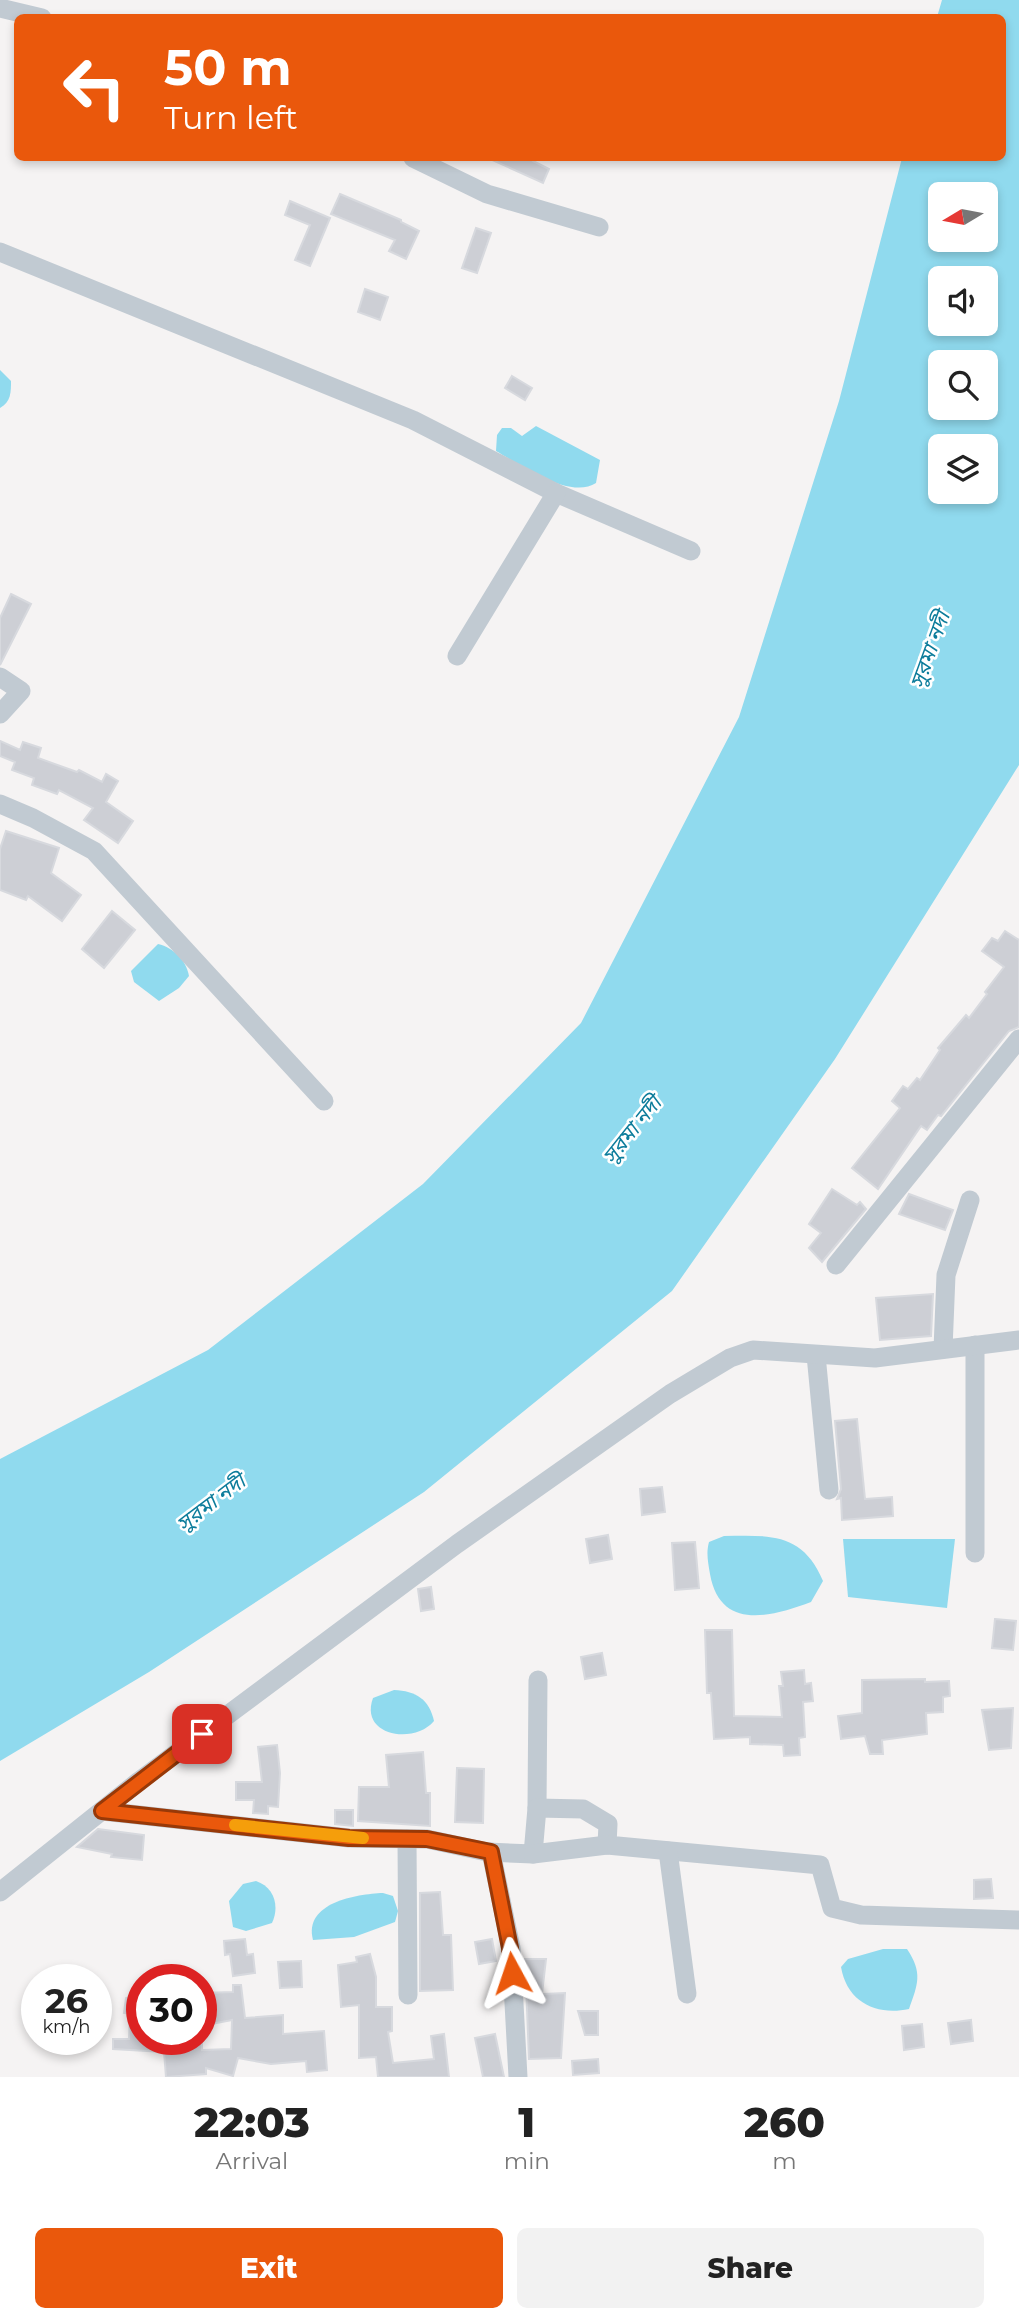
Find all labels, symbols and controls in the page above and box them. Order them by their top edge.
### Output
text: 50 m [164,38,292,97]
icon: left [49,42,140,133]
text: Turn left [164,98,298,137]
north arrow [928,182,998,252]
map controls [928,182,998,504]
button: sound [928,266,998,336]
button: search [928,350,998,420]
button: layers [928,434,998,504]
water label: সুরমা নদী [904,604,956,691]
water label: সুরমা নদী [597,1088,669,1168]
water label: সুরমা নদী [171,1466,253,1536]
pin [172,1704,232,1764]
icon: arrive [183,1715,221,1753]
position arrow [475,1936,549,2010]
speed limit sign: 30 [126,1964,217,2055]
text: 26 [45,1979,88,2022]
text: km/h [42,2016,91,2038]
text: 22:03 [194,2096,310,2148]
text: 1 [518,2096,535,2148]
text: 260 [744,2096,825,2148]
text: Arrival [216,2147,288,2175]
text: min [504,2147,550,2175]
text: m [772,2147,797,2175]
button: Exit [35,2228,503,2308]
button: Share [517,2228,984,2308]

